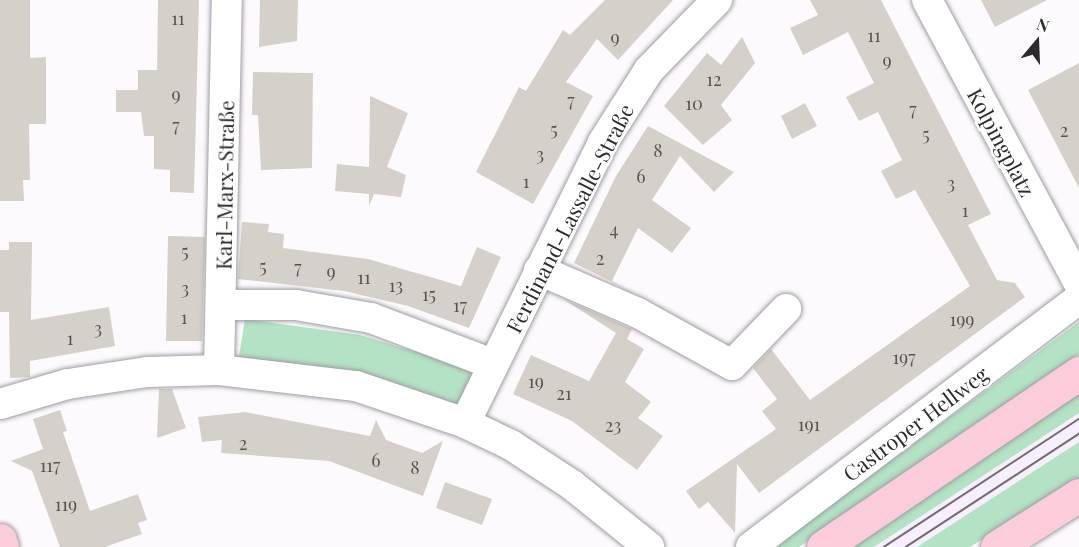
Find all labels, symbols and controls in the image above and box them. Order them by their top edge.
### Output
house number: 11 [171,7,185,29]
north arrow [1007,12,1067,72]
text: N [1034,13,1052,36]
house number: 11 [867,24,881,46]
house number: 9 [610,26,620,48]
house number: 9 [882,49,892,71]
house number: 12 [706,68,722,90]
house number: 9 [171,83,181,105]
street label: Kolpingplatz [963,84,1041,200]
house number: 7 [567,89,575,111]
house number: 10 [685,92,703,114]
house number: 7 [909,98,917,120]
street label: Ferdinand-Lassalle-Straße [500,99,638,337]
street label: Karl-Marx-Straße [210,100,238,270]
house number: 7 [172,114,180,136]
house number: 5 [550,118,558,140]
house number: 2 [1060,119,1068,141]
house number: 5 [922,123,930,145]
house number: 8 [653,139,663,161]
house number: 3 [536,143,544,165]
house number: 6 [636,165,646,187]
house number: 1 [523,170,529,192]
house number: 3 [947,172,955,194]
house number: 1 [962,199,968,221]
house number: 4 [610,218,618,240]
house number: 5 [181,240,189,262]
house number: 2 [596,247,604,269]
house number: 5 [259,255,267,277]
house number: 7 [294,256,302,278]
house number: 9 [326,260,336,282]
house number: 11 [357,266,371,288]
house number: 13 [389,274,403,296]
house number: 3 [181,277,189,299]
house number: 15 [422,283,436,305]
house number: 17 [453,294,467,316]
house number: 1 [181,306,187,328]
house number: 199 [950,308,974,330]
house number: 3 [94,317,102,339]
house number: 1 [67,327,73,349]
house number: 197 [892,346,916,368]
street label: Castroper Hellweg [837,360,993,486]
house number: 19 [528,370,544,392]
house number: 21 [556,382,572,404]
house number: 191 [798,413,820,435]
house number: 23 [605,414,621,436]
house number: 2 [239,432,247,454]
house number: 6 [371,449,381,471]
house number: 117 [40,454,60,476]
house number: 8 [410,456,420,478]
house number: 119 [55,493,77,515]

